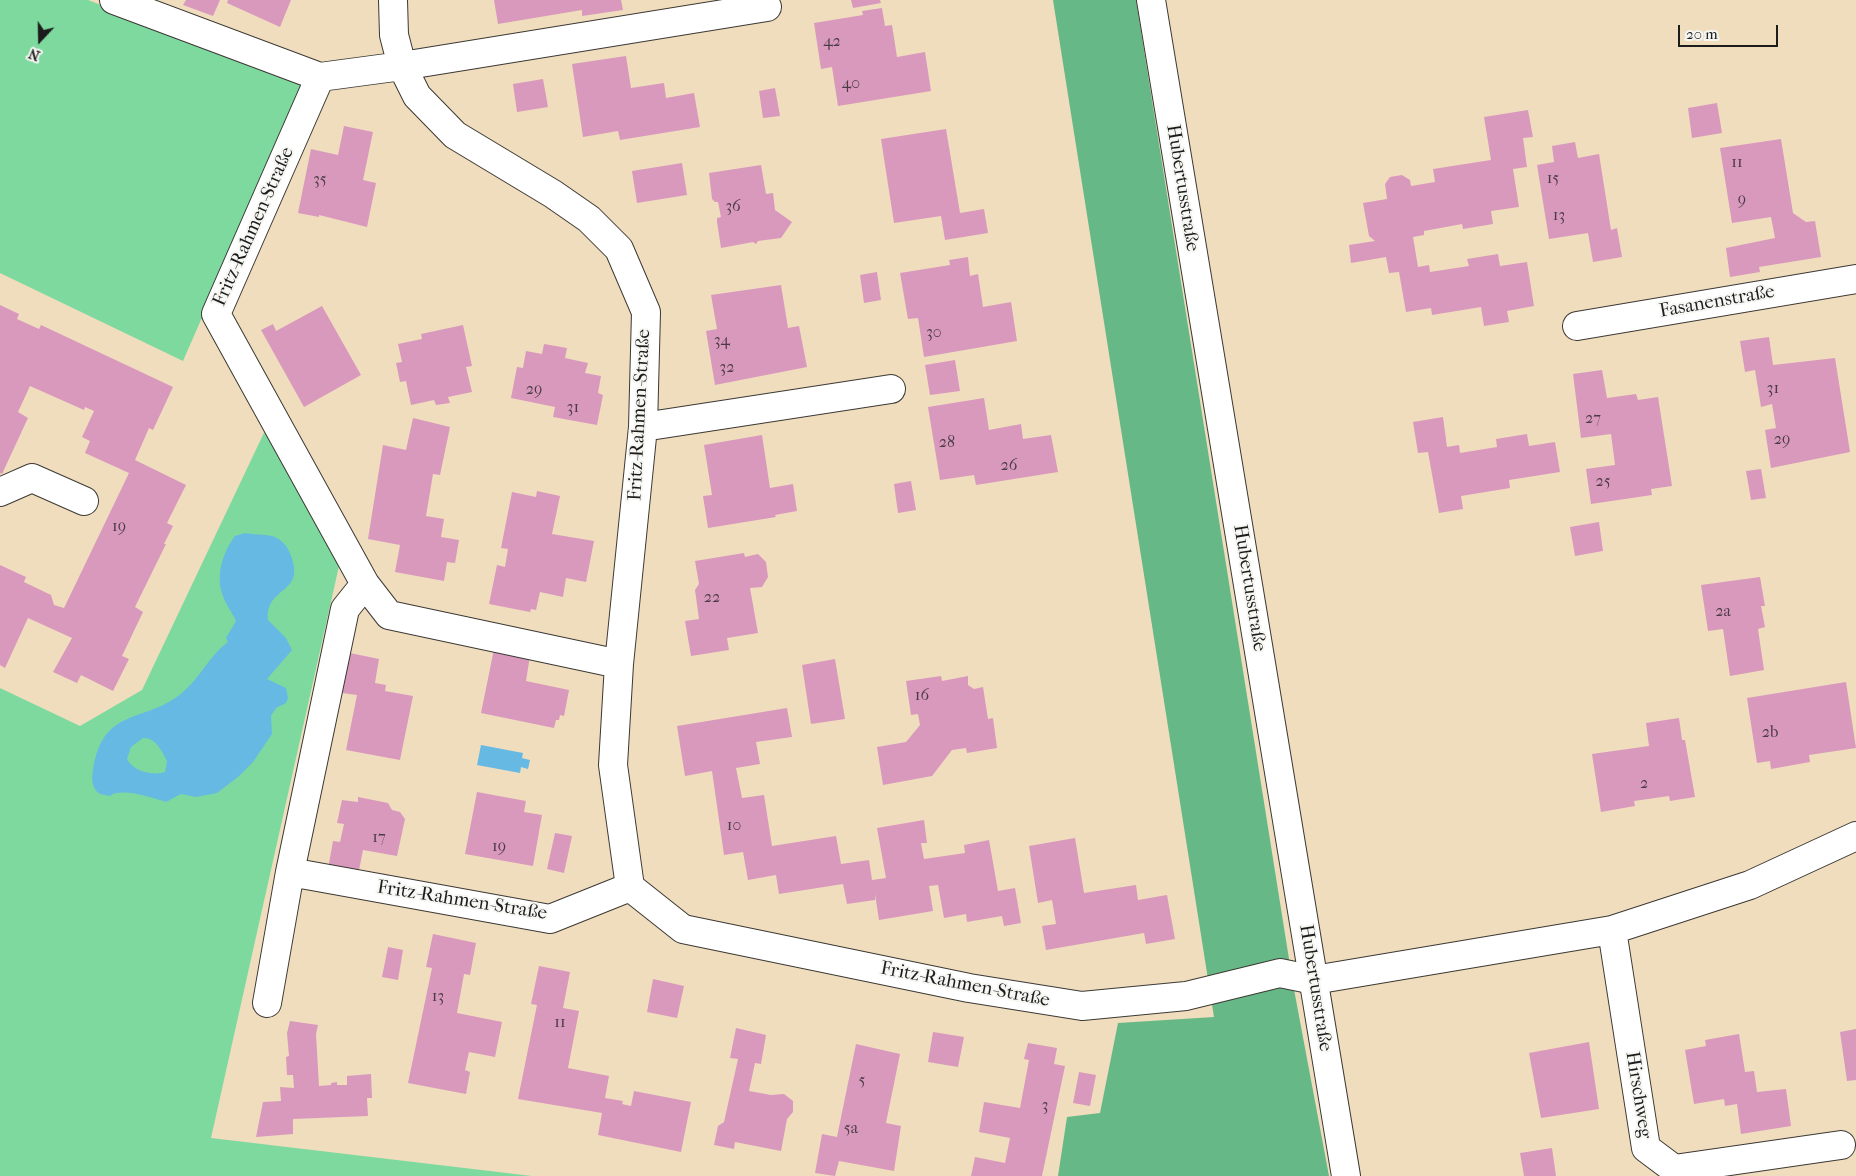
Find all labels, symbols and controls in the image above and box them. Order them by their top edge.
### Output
north arrow [15,15,65,65]
scale bar [1681,15,1781,47]
text: 20 m [1686,25,1718,43]
house number: 42 [823,32,841,52]
text: N [26,45,42,64]
house number: 40 [842,74,860,94]
street label: Hubertusstraße [1161,123,1203,253]
street label: Fritz-Rahmen-Straße [209,144,299,310]
house number: 11 [1731,153,1743,173]
house number: 15 [1547,169,1559,189]
house number: 35 [313,170,327,190]
house number: 9 [1738,190,1746,210]
house number: 36 [725,197,741,217]
house number: 13 [1553,206,1565,226]
street label: Fasanenstraße [1658,281,1776,323]
house number: 30 [926,323,942,343]
street label: Fritz-Rahmen-Straße [624,329,656,501]
house number: 34 [714,331,730,351]
house number: 32 [720,358,734,378]
house number: 31 [1767,379,1779,399]
house number: 29 [526,380,542,400]
house number: 31 [567,398,579,418]
house number: 27 [1585,409,1601,429]
house number: 29 [1774,430,1790,450]
house number: 28 [939,433,955,453]
house number: 26 [1001,456,1017,476]
house number: 25 [1595,472,1611,492]
house number: 19 [112,517,126,537]
street label: Hubertusstraße [1228,523,1270,653]
house number: 22 [704,588,720,608]
house number: 2a [1715,602,1731,622]
house number: 16 [915,686,929,706]
house number: 2b [1762,723,1778,743]
house number: 2 [1640,774,1648,794]
house number: 10 [727,816,741,836]
house number: 17 [372,828,386,848]
house number: 19 [492,837,506,857]
street label: Fritz-Rahmen-Straße [375,876,549,926]
street label: Hubertusstraße [1294,923,1336,1053]
street label: Fritz-Rahmen-Straße [879,957,1051,1013]
house number: 13 [432,987,444,1007]
house number: 11 [554,1013,566,1033]
street label: Hirschweg [1620,1050,1656,1140]
house number: 5 [859,1071,865,1091]
house number: 3 [1042,1096,1048,1116]
house number: 5a [844,1119,858,1139]

